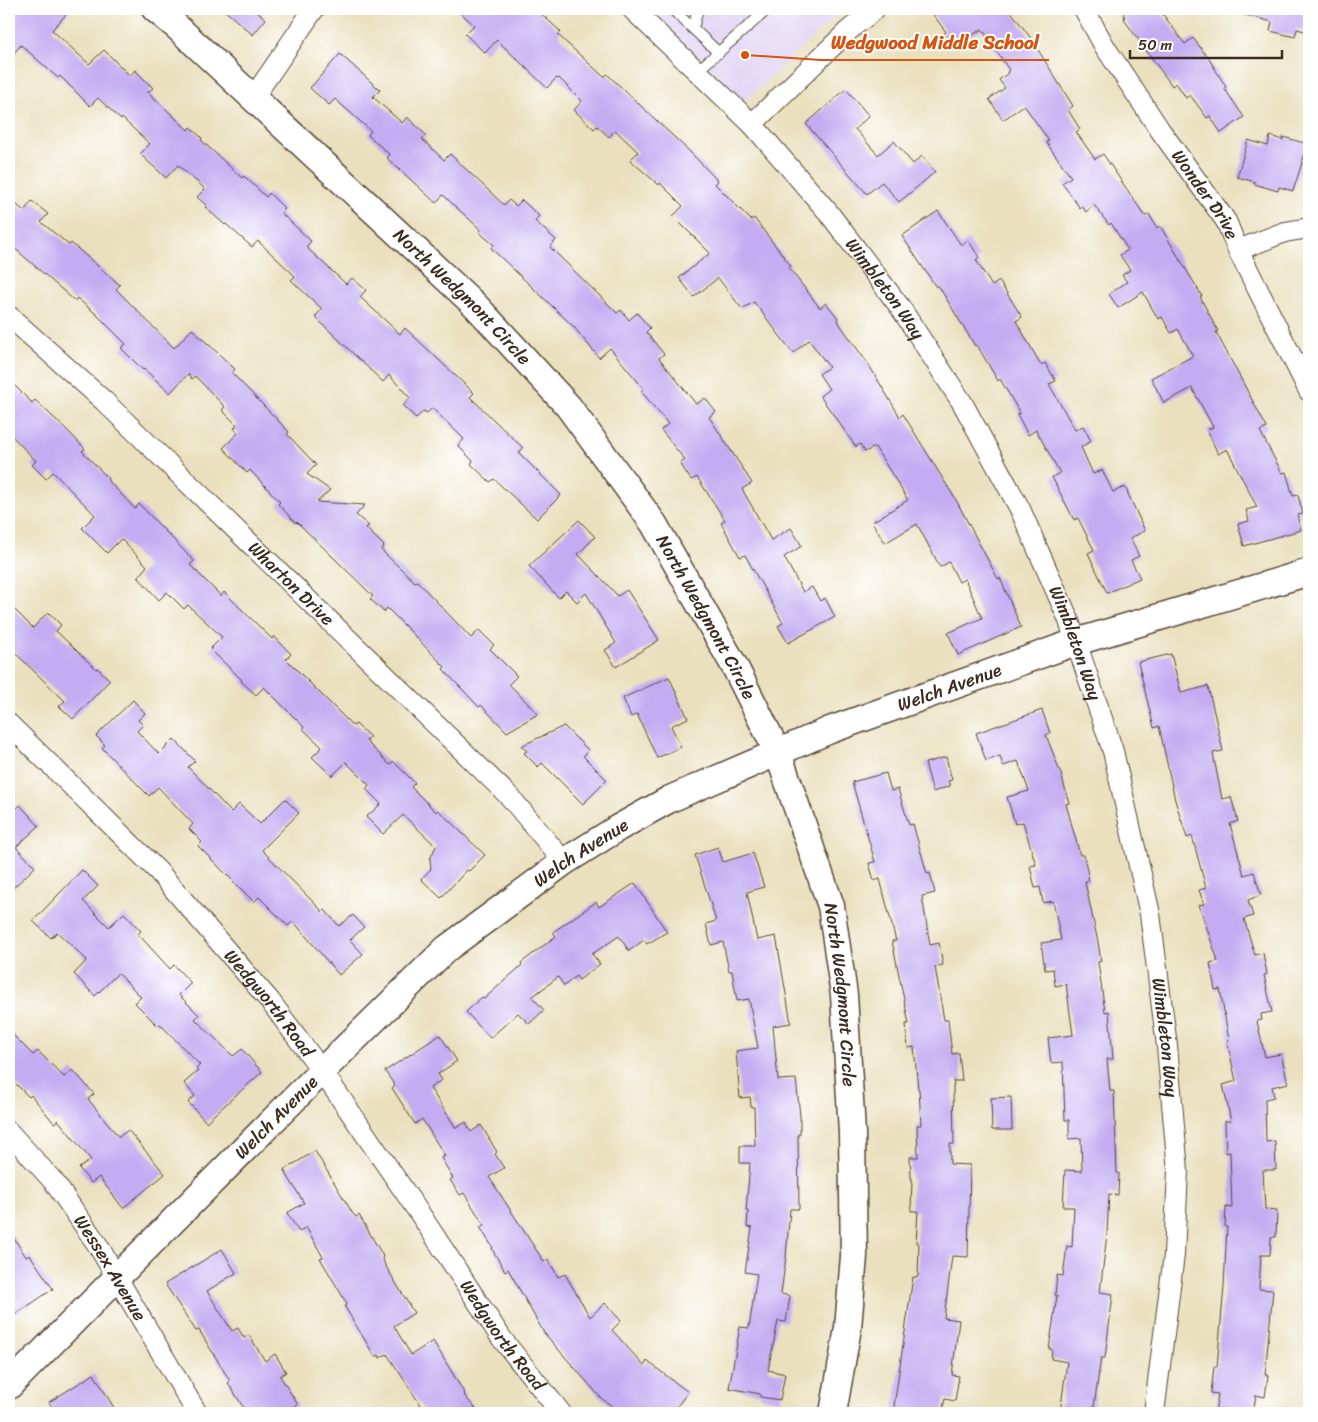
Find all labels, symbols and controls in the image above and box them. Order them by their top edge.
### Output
callout: Wedgwood Middle School [821,26,1049,60]
text: Wedgwood Middle School [831,26,1041,59]
scale bar [1130,28,1283,60]
text: 50 m [1138,32,1173,58]
street label: Wonder Drive [1163,142,1248,244]
street label: North Wedgmont Circle [385,220,539,373]
street label: Wimbleton Way [837,231,934,347]
street label: North Wedgmont Circle [647,528,765,705]
street label: Wharton Drive [240,533,342,634]
street label: Wimbleton Way [1040,580,1111,705]
street label: Welch Avenue [893,654,1006,721]
street label: Welch Avenue [526,809,635,896]
street label: North Wedgmont Circle [815,901,865,1088]
street label: Wedgworth Road [216,942,323,1065]
street label: Wimbleton Way [1142,976,1188,1099]
street label: Welch Avenue [226,1067,326,1167]
street label: Wessex Avenue [65,1208,155,1327]
street label: Wedgworth Road [451,1273,554,1399]

